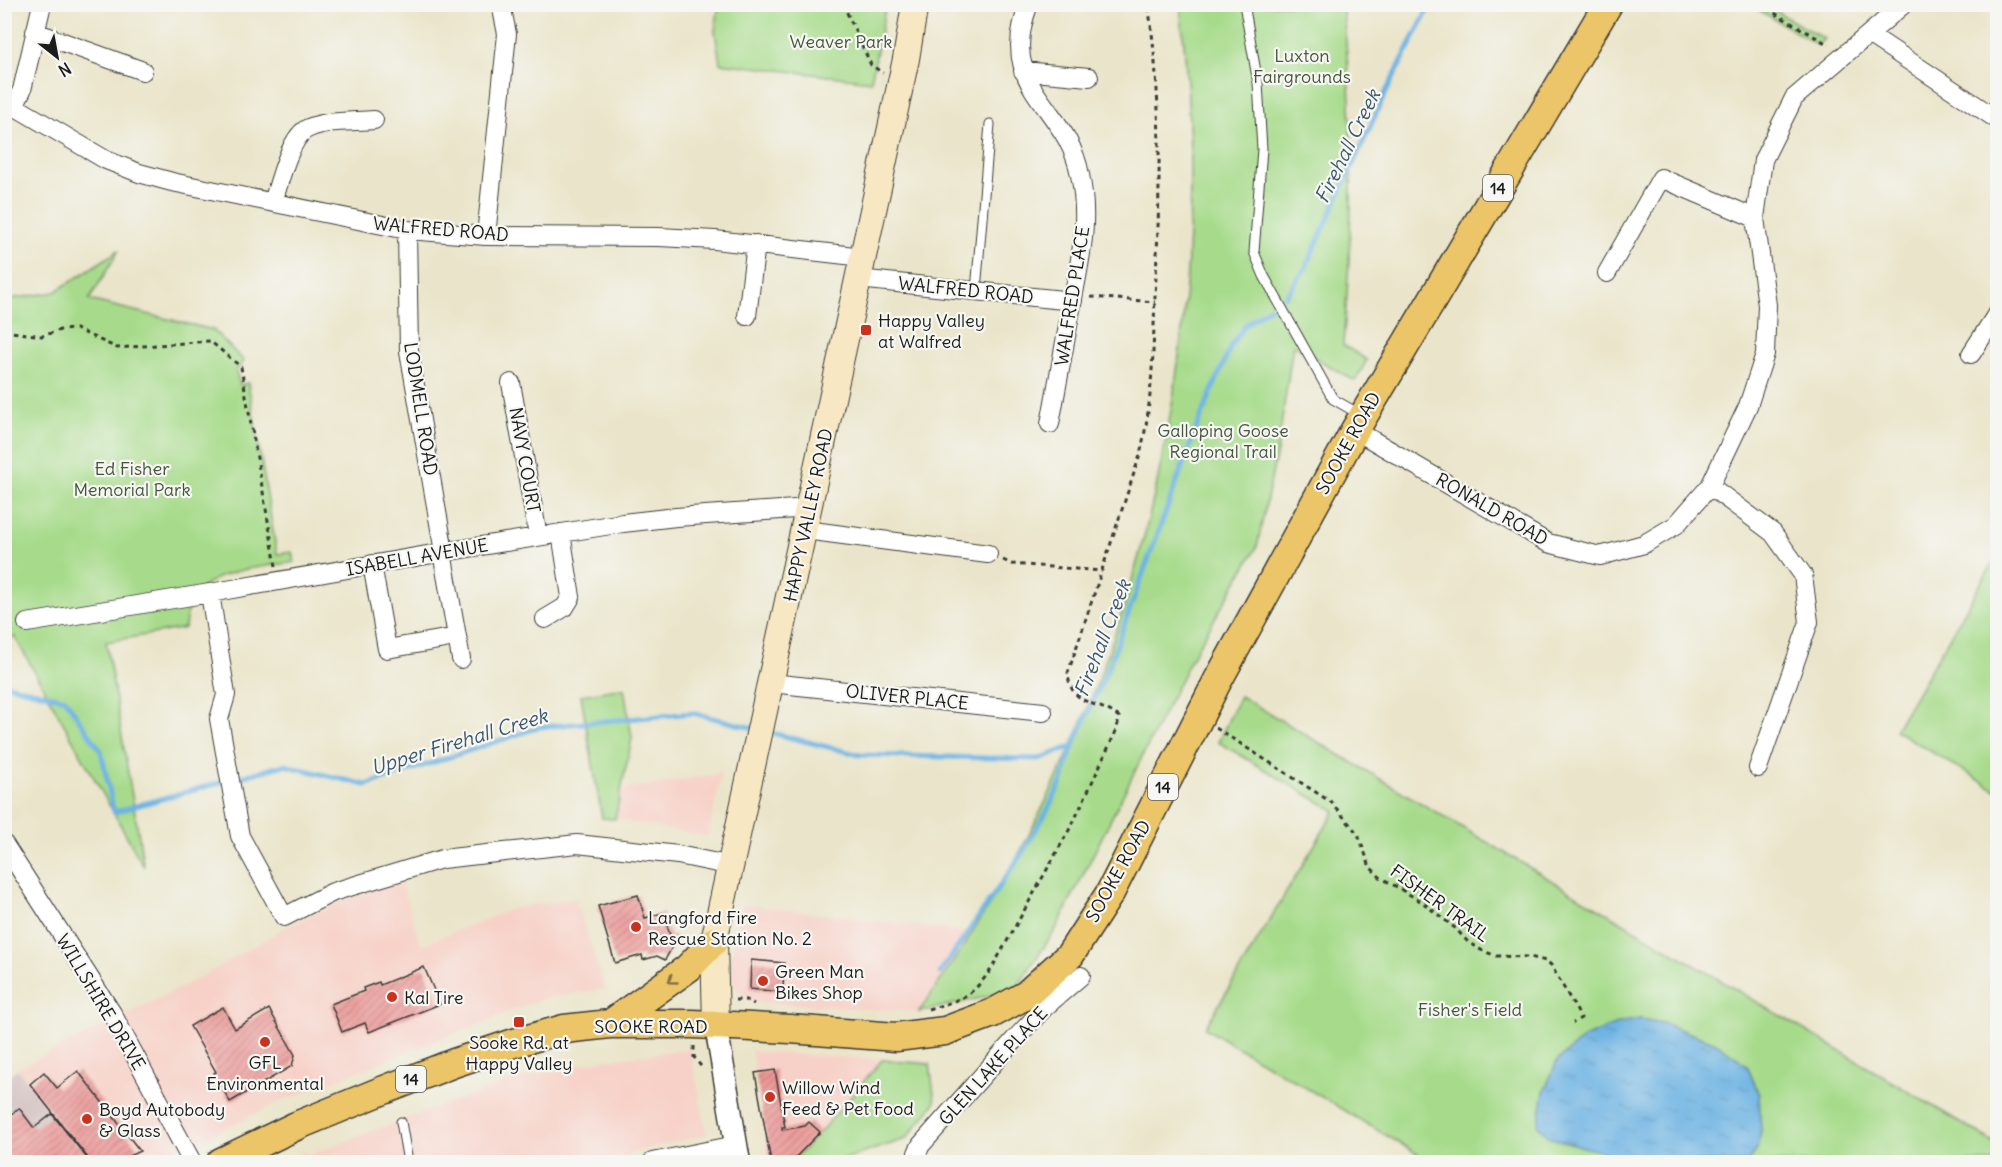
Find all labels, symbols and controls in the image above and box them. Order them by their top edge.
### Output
north arrow [27,27,87,87]
park label: Weaver Park [790,30,892,53]
park label: Luxton Fairgrounds [1253,44,1351,88]
text: N [55,58,75,81]
water label: Firehall Creek [1309,84,1386,207]
road number: 14 [1483,175,1513,201]
street label: WALFRED ROAD [372,212,510,246]
street label: WALFRED PLACE [1050,225,1094,367]
street label: WALFRED ROAD [897,271,1035,309]
place label: Happy Valley at Walfred [878,309,985,353]
marker: Happy Valley at Walfred [859,323,873,337]
street label: LODMELL ROAD [399,341,443,477]
street label: SOOKE ROAD [1310,388,1386,498]
street label: NAVY COURT [504,405,546,515]
park label: Galloping Goose Regional Trail [1157,419,1289,463]
street label: HAPPY VALLEY ROAD [778,426,838,604]
park label: Ed Fisher Memorial Park [73,457,191,501]
street label: RONALD ROAD [1432,468,1552,550]
street label: ISABELL AVENUE [344,533,490,581]
water label: Firehall Creek [1068,574,1136,700]
street label: OLIVER PLACE [844,679,970,715]
water label: Upper Firehall Creek [368,702,552,780]
road number: 14 [1148,774,1178,800]
street label: SOOKE ROAD [1080,816,1156,926]
street label: FISHER TRAIL [1386,859,1494,947]
place label: Langford Fire Rescue Station No. 2 [648,906,812,950]
marker: Langford Fire Rescue Station No. 2 [629,920,643,934]
street label: WILLSHIRE DRIVE [51,930,151,1074]
place label: Green Man Bikes Shop [775,960,864,1004]
one-way arrow [667,973,678,984]
marker: Green Man Bikes Shop [756,974,770,988]
place label: Kal Tire [404,986,464,1009]
marker: Kal Tire [385,990,399,1004]
park label: Fisher's Field [1418,998,1523,1021]
street label: GLEN LAKE PLACE [934,1002,1052,1130]
marker: Sooke Rd. at Happy Valley [512,1015,526,1029]
street label: SOOKE ROAD [594,1015,708,1038]
place label: Sooke Rd. at Happy Valley [465,1031,573,1075]
marker: GFL Environmental [258,1035,272,1049]
place label: GFL Environmental [206,1051,324,1095]
road number: 14 [396,1066,426,1092]
place label: Willow Wind Feed & Pet Food [782,1076,914,1120]
marker: Willow Wind Feed & Pet Food [763,1090,777,1104]
place label: Boyd Autobody & Glass [99,1098,225,1142]
marker: Boyd Autobody & Glass [80,1112,94,1126]

